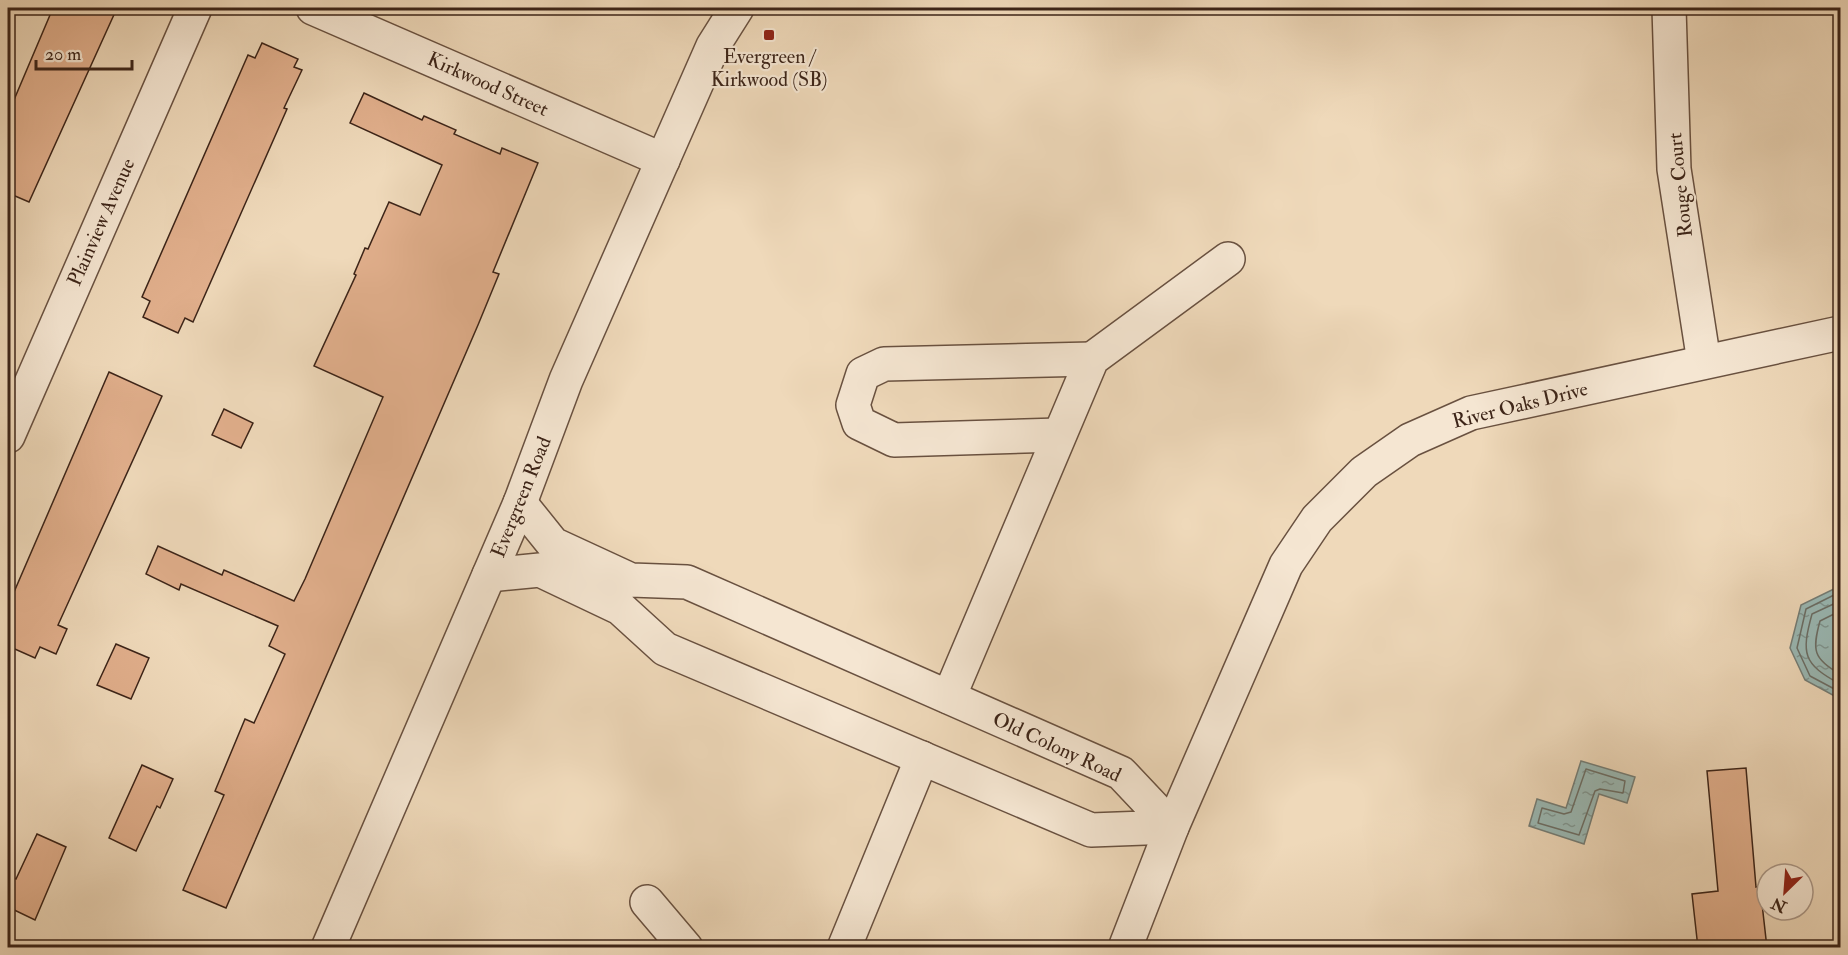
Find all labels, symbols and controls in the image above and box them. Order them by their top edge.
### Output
marker: Evergreen / Kirkwood (SB) [762,28,776,42]
scale bar [36,33,132,71]
text: 20 m [45,43,81,66]
place label: Evergreen / Kirkwood (SB) [711,44,827,92]
street label: Kirkwood Street [424,46,553,122]
street label: Rouge Court [1662,131,1698,239]
street label: Plainview Avenue [62,154,140,290]
street label: River Oaks Drive [1450,376,1590,434]
street label: Evergreen Road [485,433,557,561]
street label: Old Colony Road [989,706,1125,788]
north arrow [1755,862,1815,922]
text: N [1768,892,1791,917]

